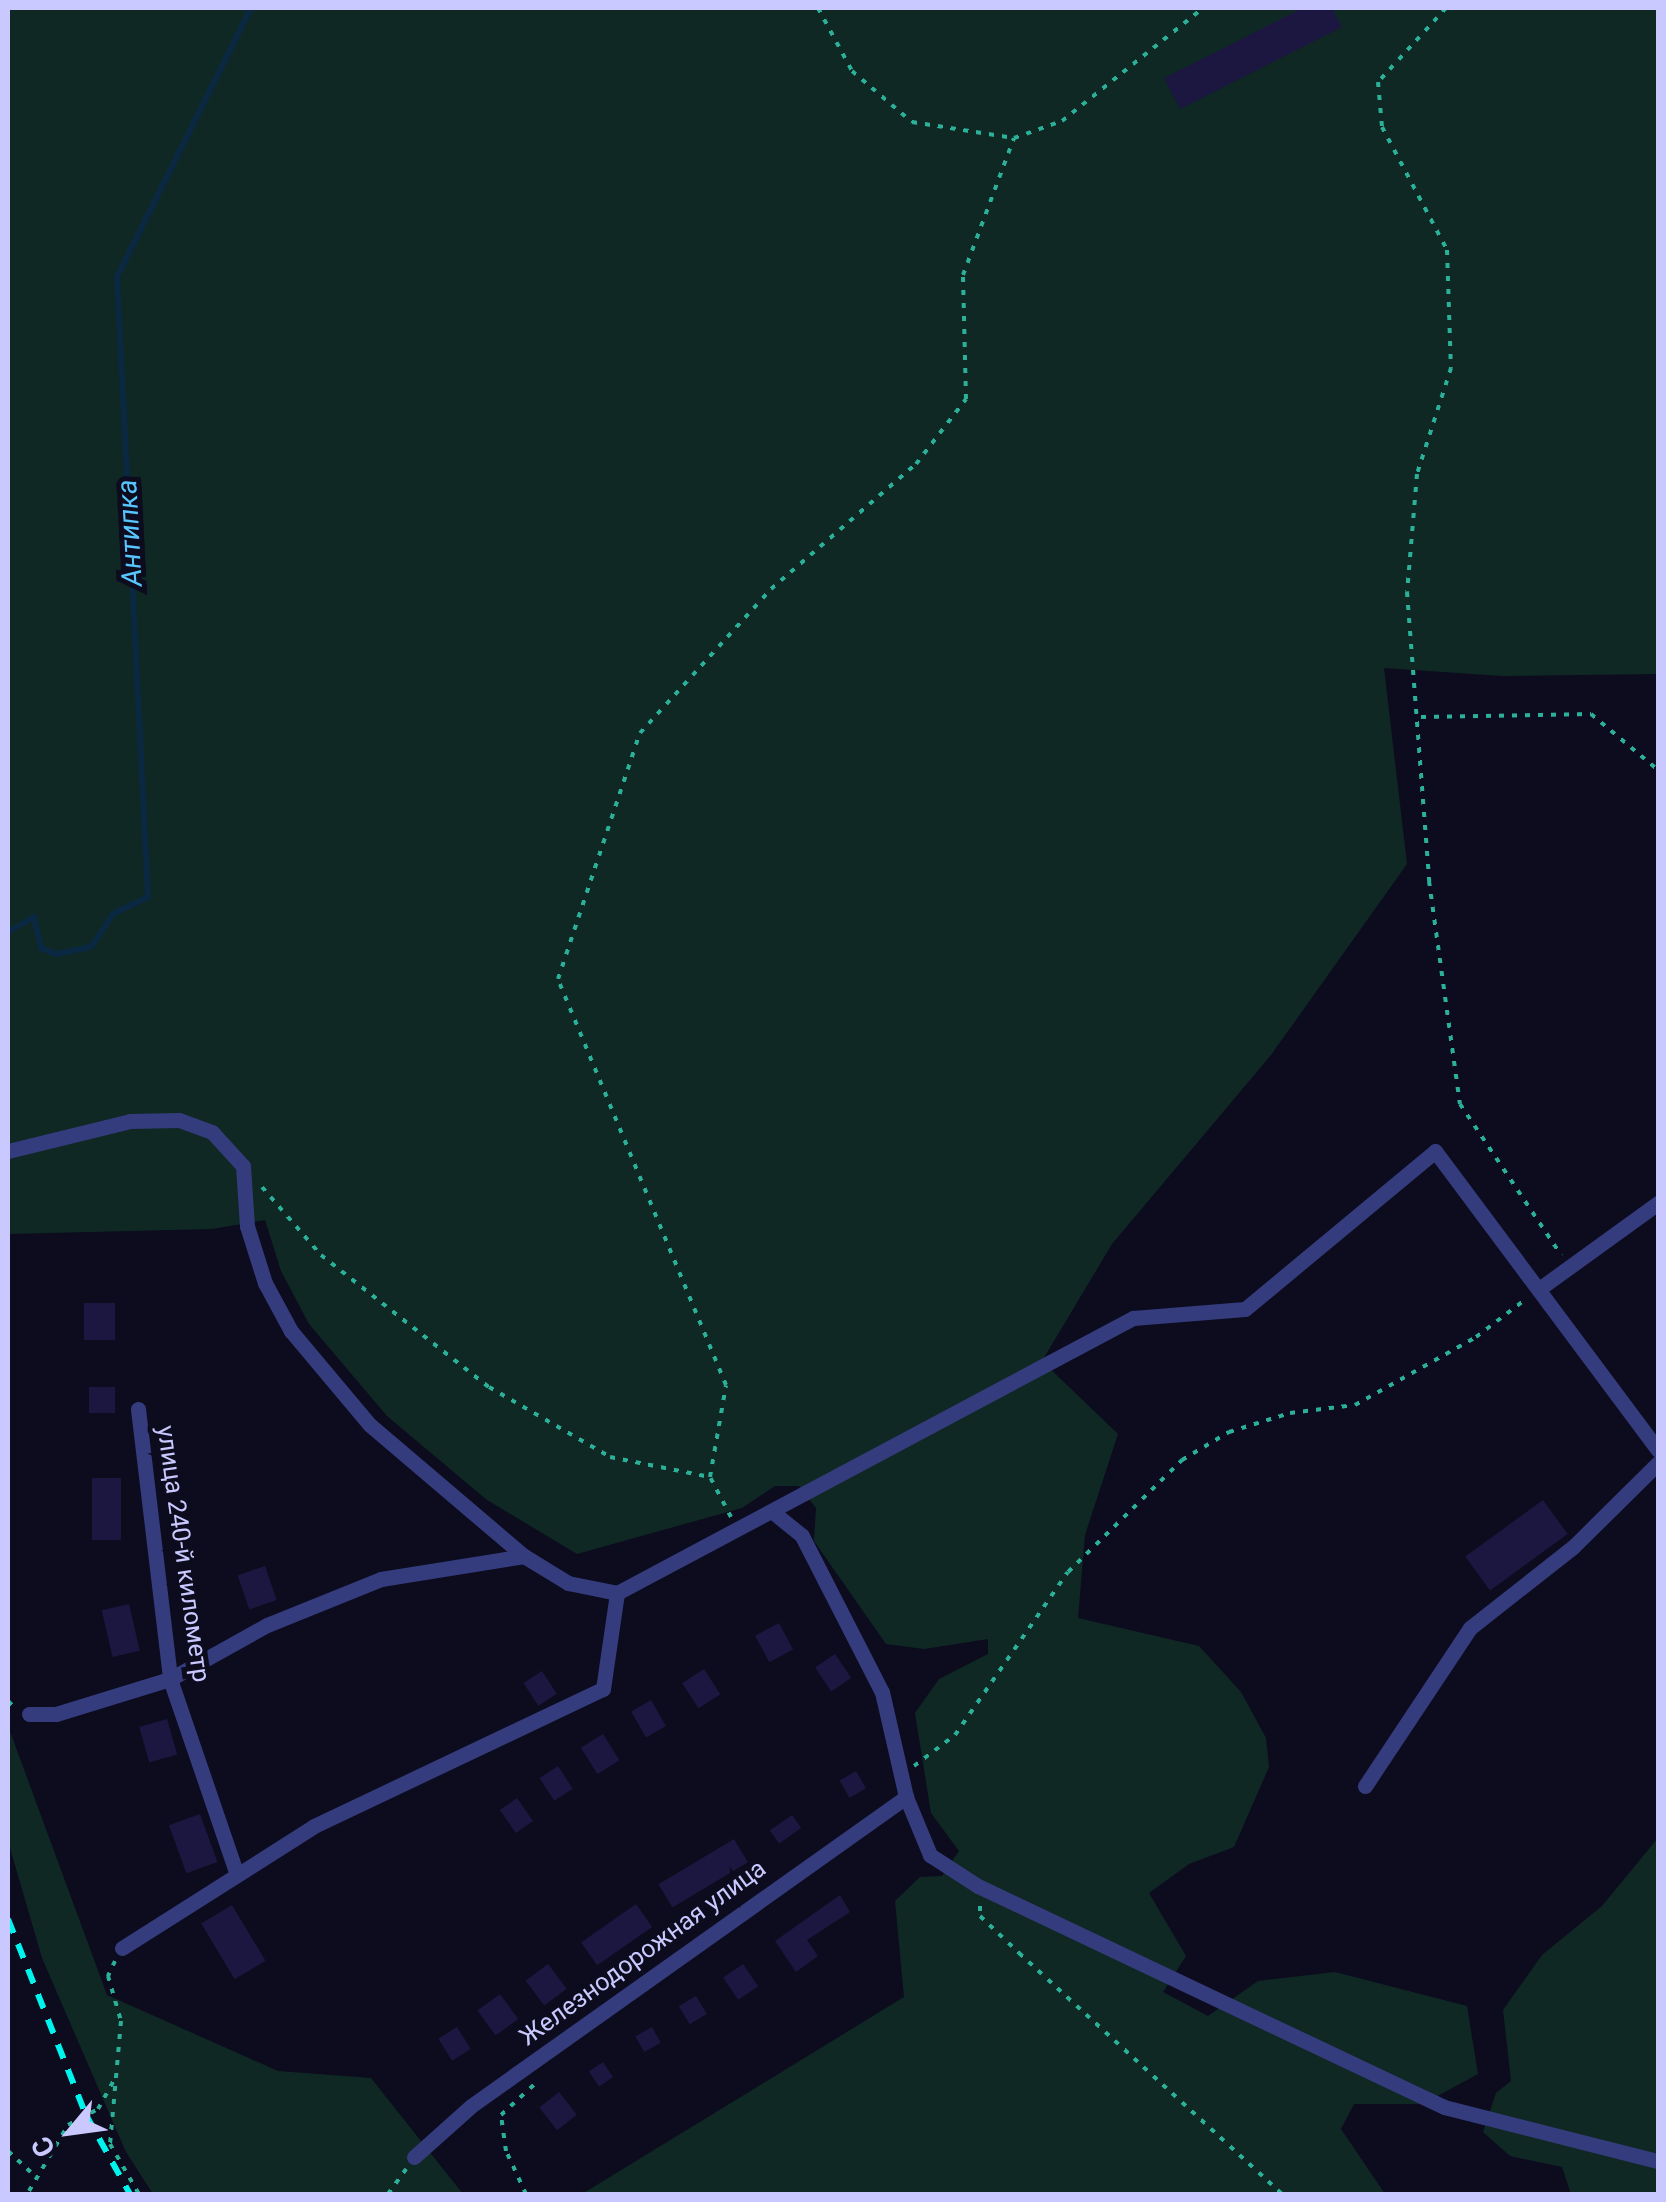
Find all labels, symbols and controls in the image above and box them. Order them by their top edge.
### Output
water label: Антипка [110,479,150,587]
street label: улица 240-й километр [150,1424,216,1684]
street label: Железнодорожная улица [514,1854,772,2052]
north arrow [20,2082,120,2182]
text: С [24,2131,62,2163]

